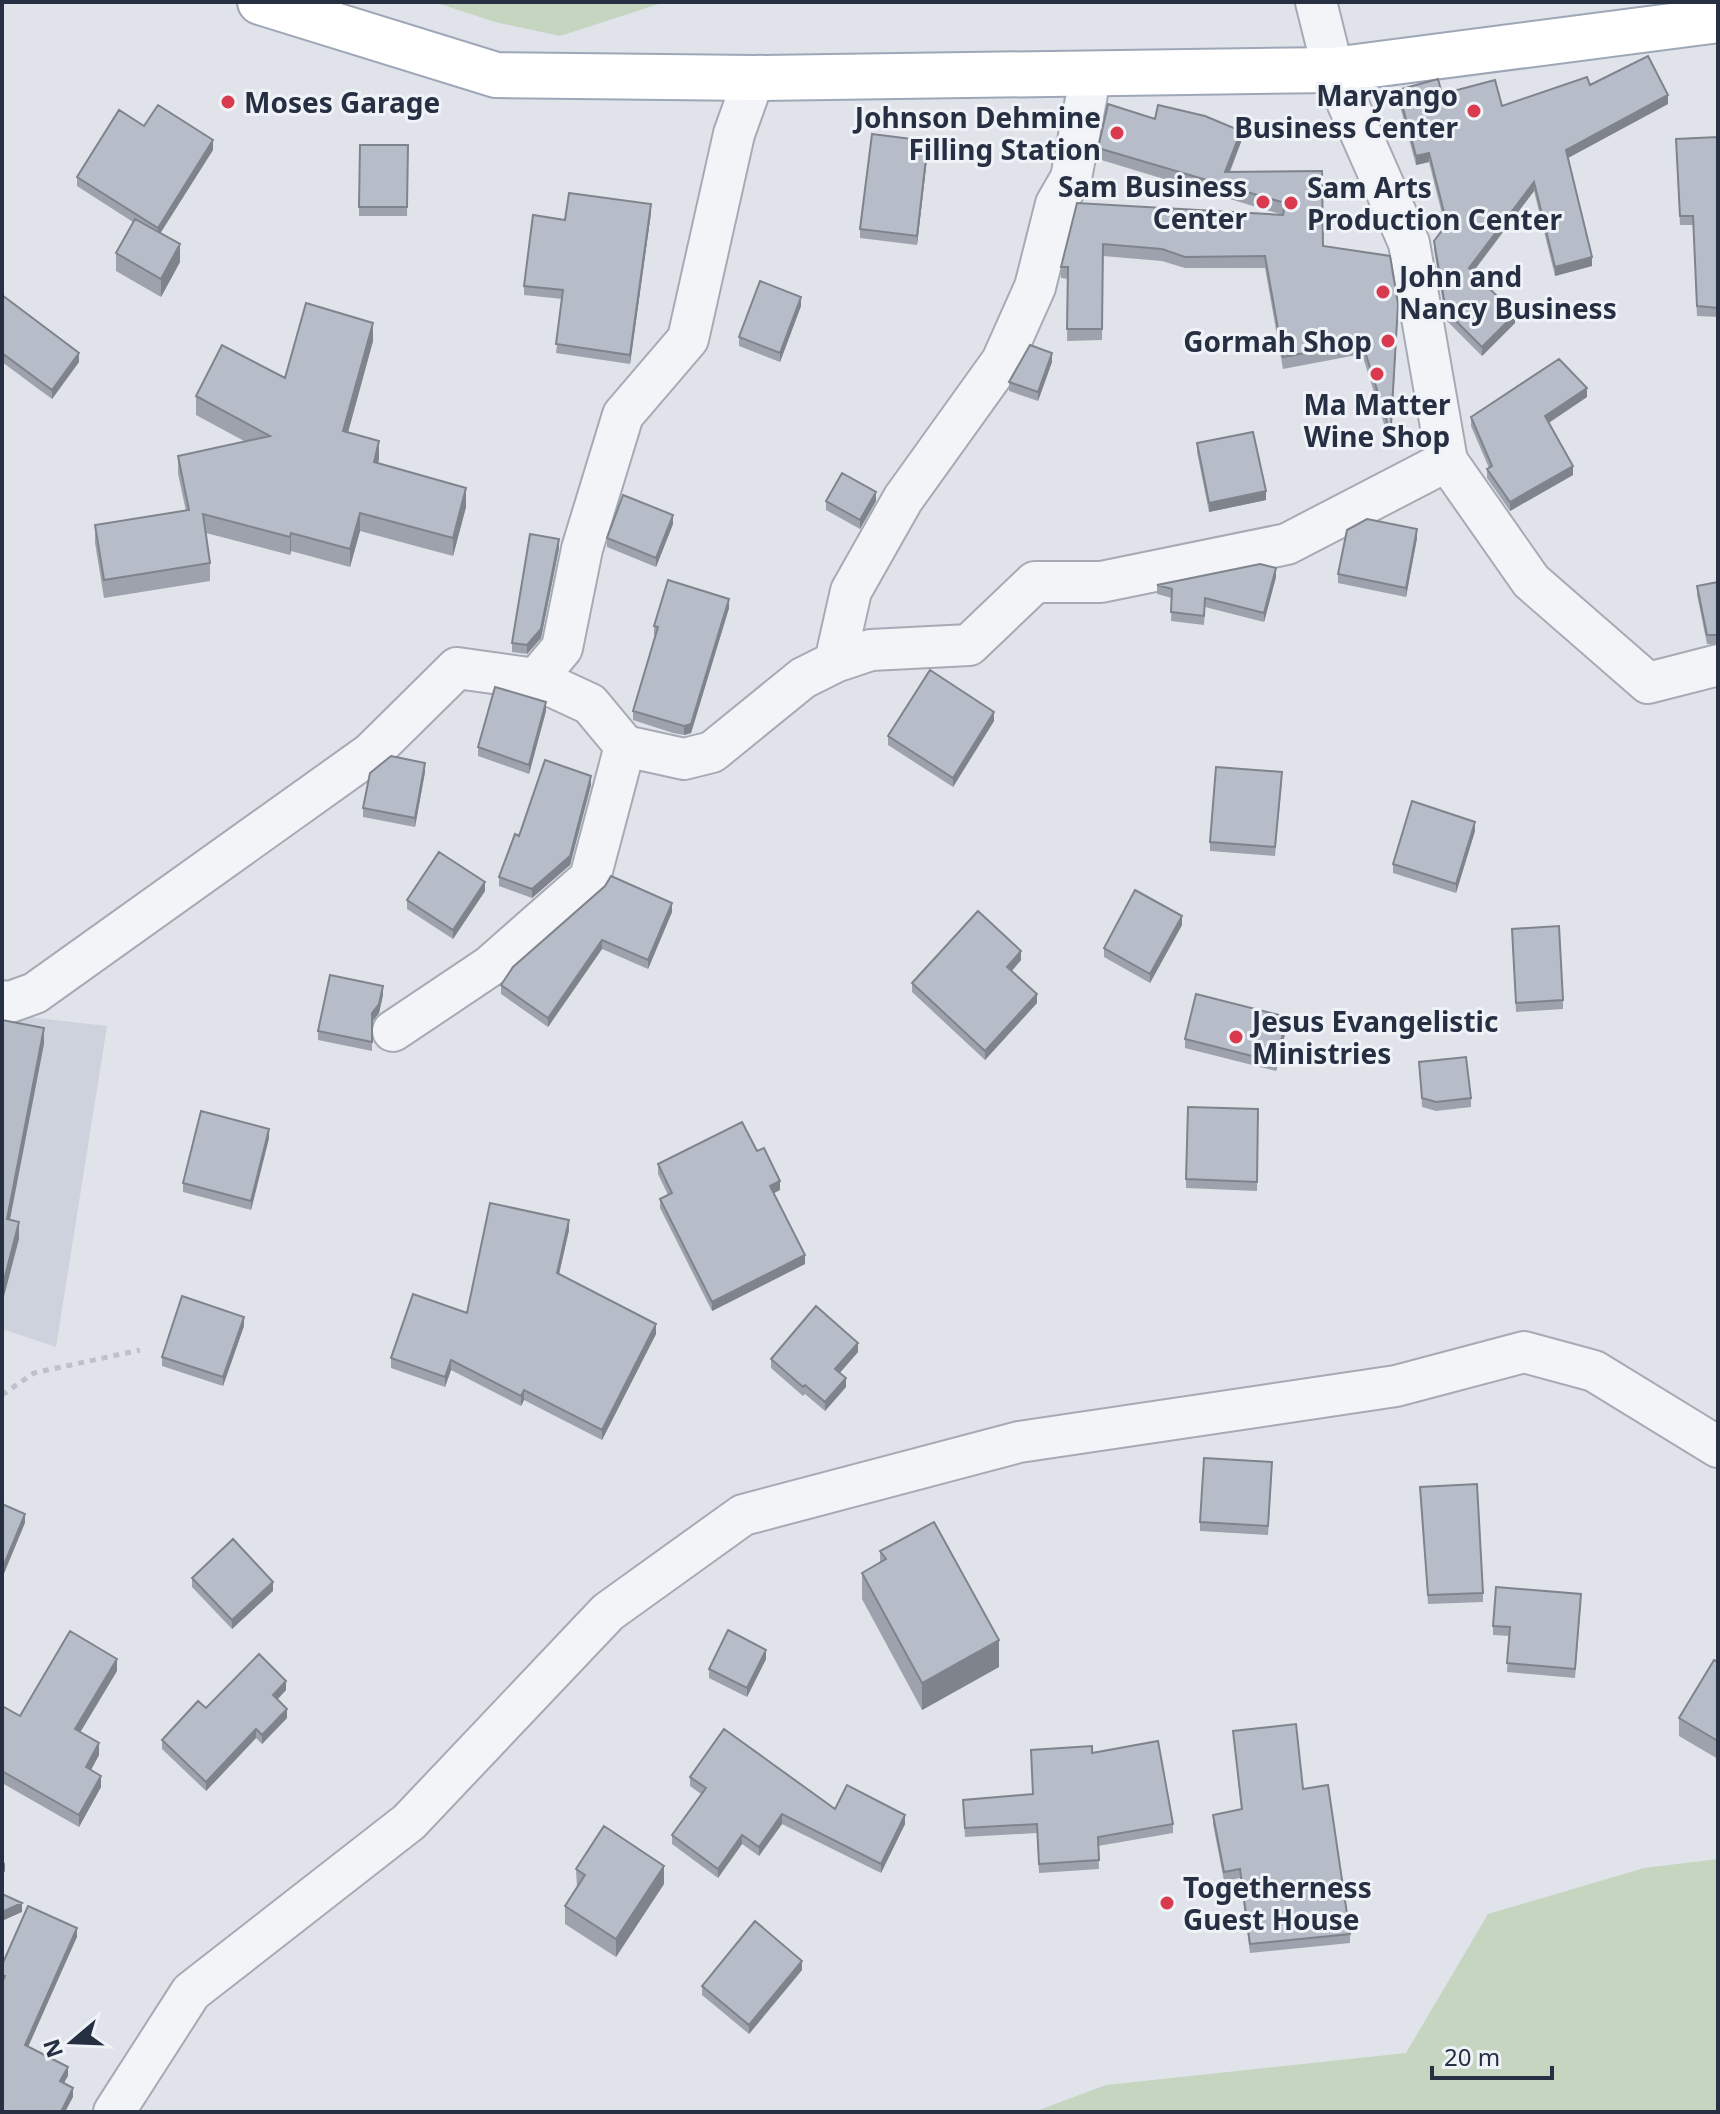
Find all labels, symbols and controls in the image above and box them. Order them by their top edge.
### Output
place label: Maryango Business Center [1234,76,1458,146]
place label: Moses Garage [244,83,440,121]
marker: Moses Garage [219,93,237,111]
place label: Johnson Dehmine Filling Station [852,98,1101,168]
marker: Maryango Business Center [1465,102,1483,120]
marker: Johnson Dehmine Filling Station [1108,124,1126,142]
place label: Sam Business Center [1058,167,1247,237]
place label: Sam Arts Production Center [1307,168,1562,238]
marker: Sam Business Center [1254,193,1272,211]
marker: Sam Arts Production Center [1282,194,1300,212]
place label: John and Nancy Business [1396,257,1617,327]
marker: John and Nancy Business [1374,283,1392,301]
place label: Gormah Shop [1183,322,1372,360]
marker: Gormah Shop [1379,332,1397,350]
marker: Ma Matter Wine Shop [1368,365,1386,383]
place label: Ma Matter Wine Shop [1303,385,1451,455]
place label: Jesus Evangelistic Ministries [1249,1002,1498,1072]
marker: Jesus Evangelistic Ministries [1227,1028,1245,1046]
place label: Togetherness Guest House [1183,1868,1372,1938]
marker: Togetherness Guest House [1158,1894,1176,1912]
north arrow [32,2002,112,2082]
scale bar [1432,2030,1552,2080]
text: N [35,2035,69,2062]
text: 20 m [1444,2040,1500,2073]

